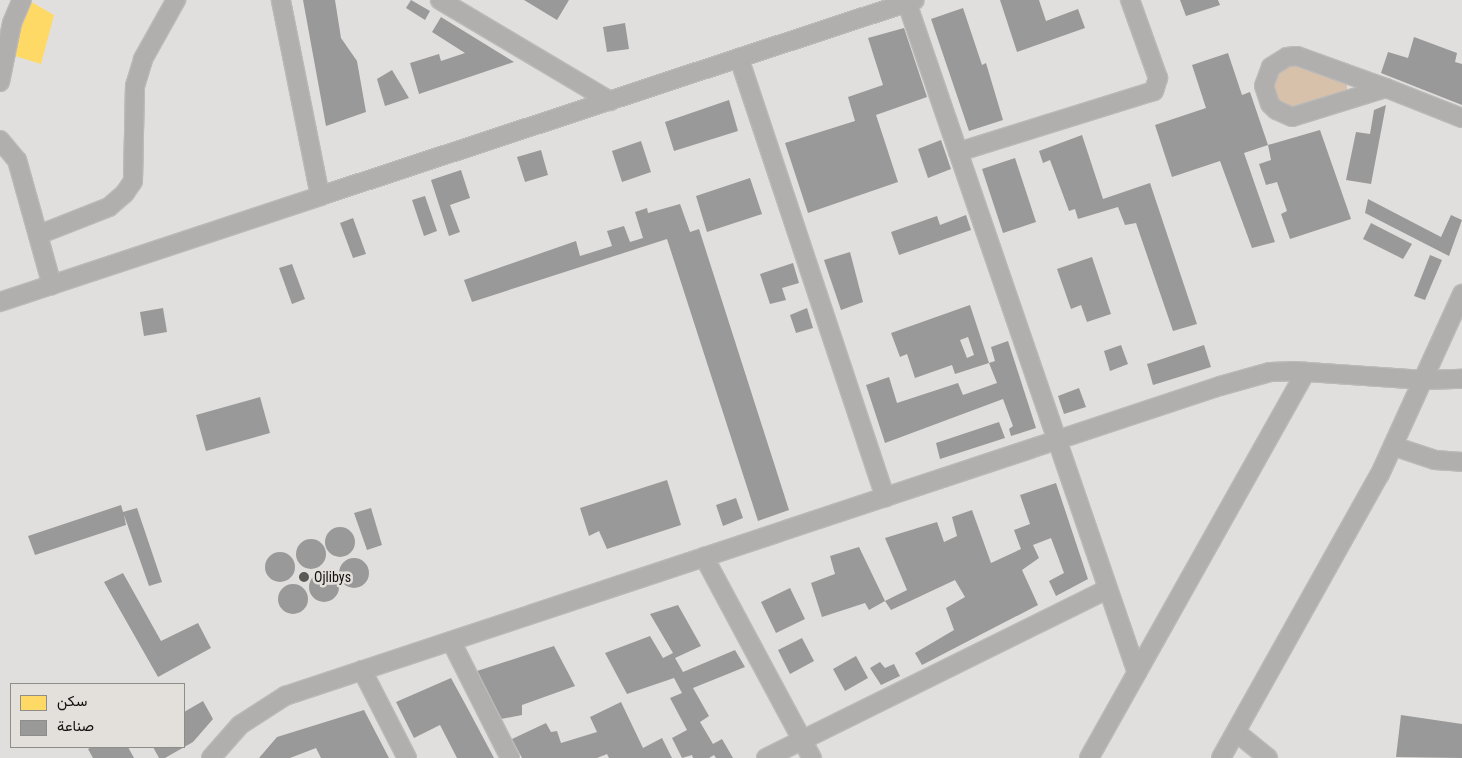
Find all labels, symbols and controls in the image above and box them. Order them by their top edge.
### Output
place label: Ojlibys [314,569,351,585]
marker: Ojlibys [298,571,310,583]
legend [10,683,185,748]
text: سكن [57,692,87,710]
text: صناعة [57,717,94,735]

